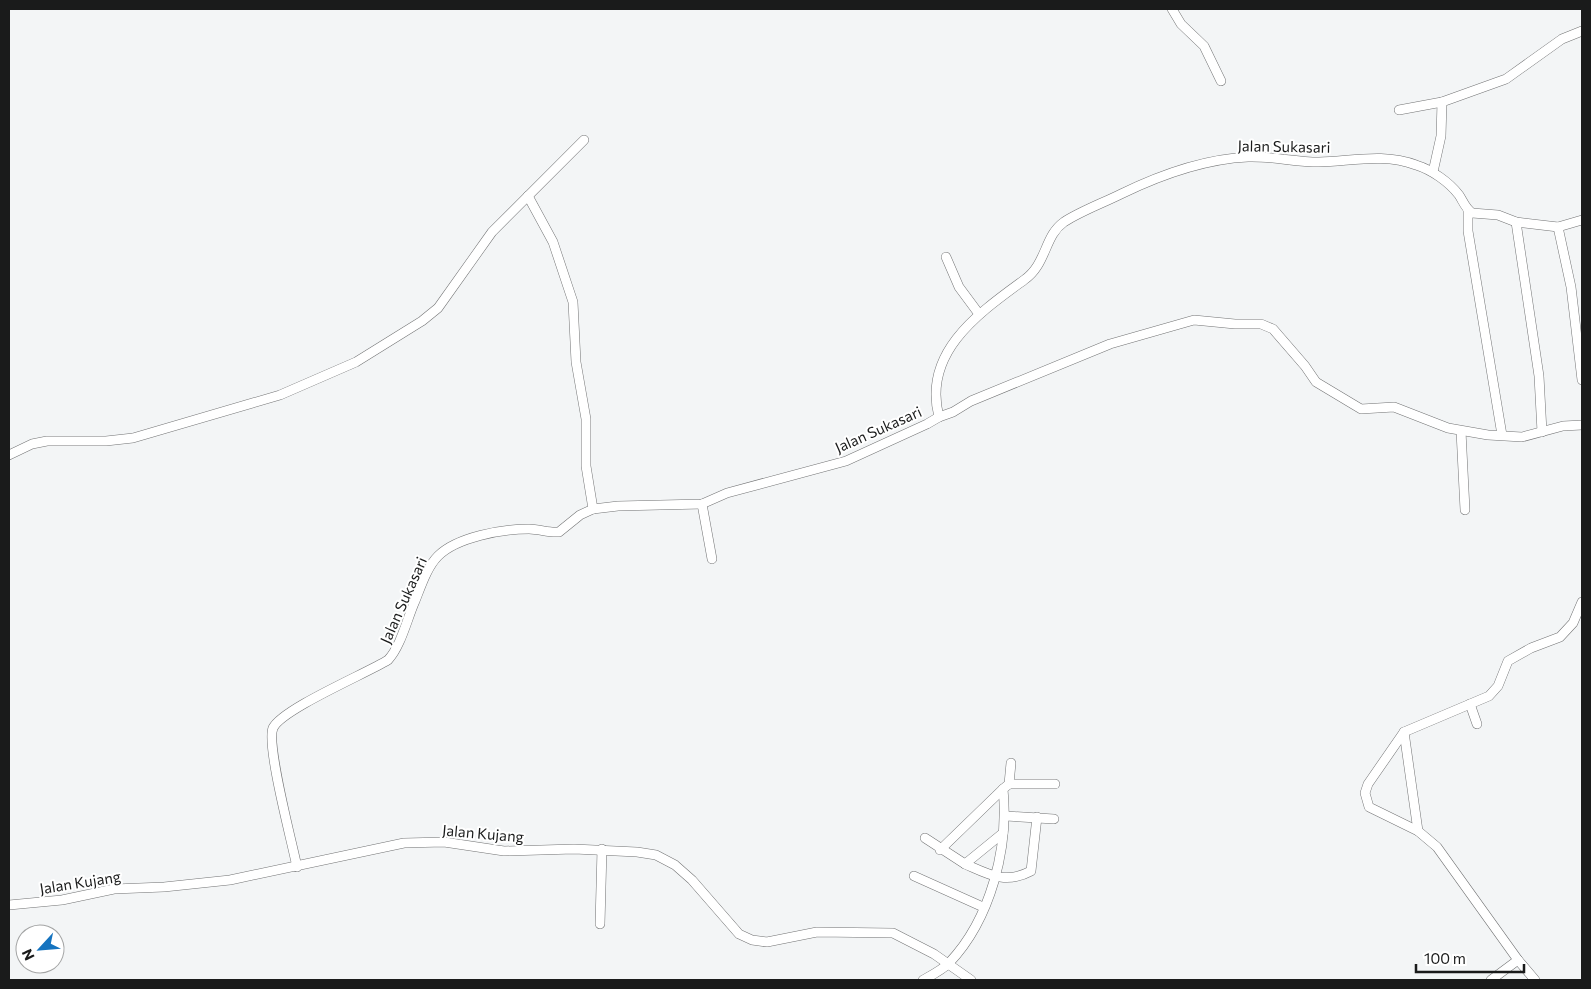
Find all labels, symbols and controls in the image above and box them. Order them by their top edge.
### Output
street label: Jalan Sukasari [1237,136,1331,156]
street label: Jalan Sukasari [832,402,924,456]
street label: Jalan Sukasari [376,554,430,646]
street label: Jalan Kujang [441,820,525,846]
street label: Jalan Kujang [38,867,122,897]
north arrow [15,924,65,974]
scale bar [1416,942,1524,974]
text: N [18,946,38,963]
text: 100 m [1424,949,1466,967]

